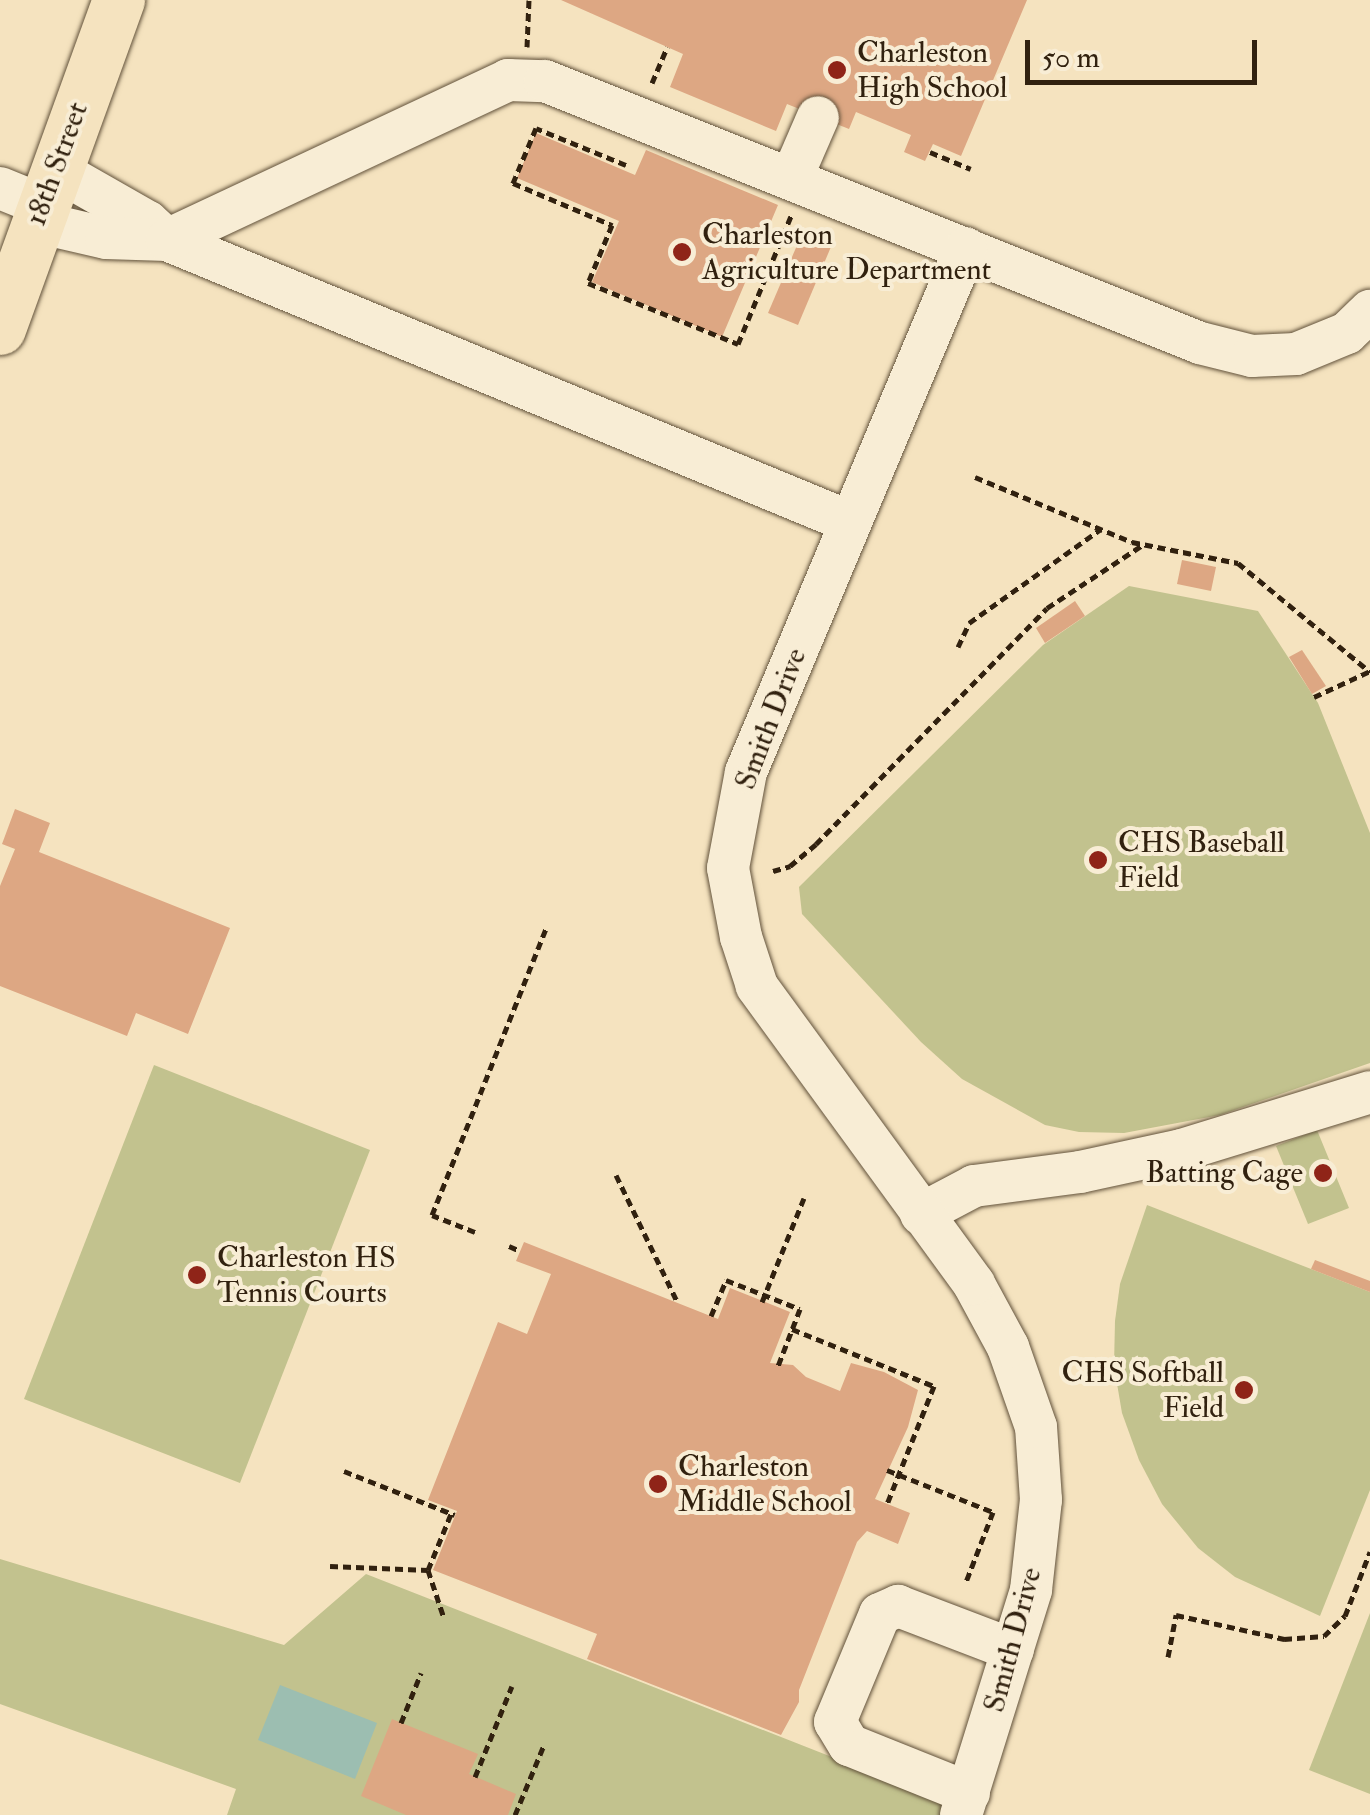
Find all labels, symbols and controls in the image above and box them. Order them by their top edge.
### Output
scale bar [1030,20,1262,82]
place label: Charleston High School [857,35,1007,106]
text: 50 m [1042,39,1100,76]
marker: Charleston High School [826,59,848,81]
street label: 18th Street [18,97,96,231]
place label: Charleston Agriculture Department [702,217,991,288]
marker: Charleston Agriculture Department [671,241,693,263]
street label: Smith Drive [728,643,814,795]
place label: CHS Baseball Field [1118,825,1285,896]
marker: CHS Baseball Field [1087,849,1109,871]
place label: Batting Cage [1146,1155,1303,1191]
marker: Batting Cage [1312,1162,1334,1184]
place label: Charleston HS Tennis Courts [217,1240,396,1310]
marker: Charleston HS Tennis Courts [186,1264,208,1286]
place label: CHS Softball Field [1061,1355,1224,1426]
marker: CHS Softball Field [1233,1379,1255,1401]
place label: Charleston Middle School [678,1449,852,1520]
marker: Charleston Middle School [647,1473,669,1495]
street label: Smith Drive [976,1564,1050,1716]

